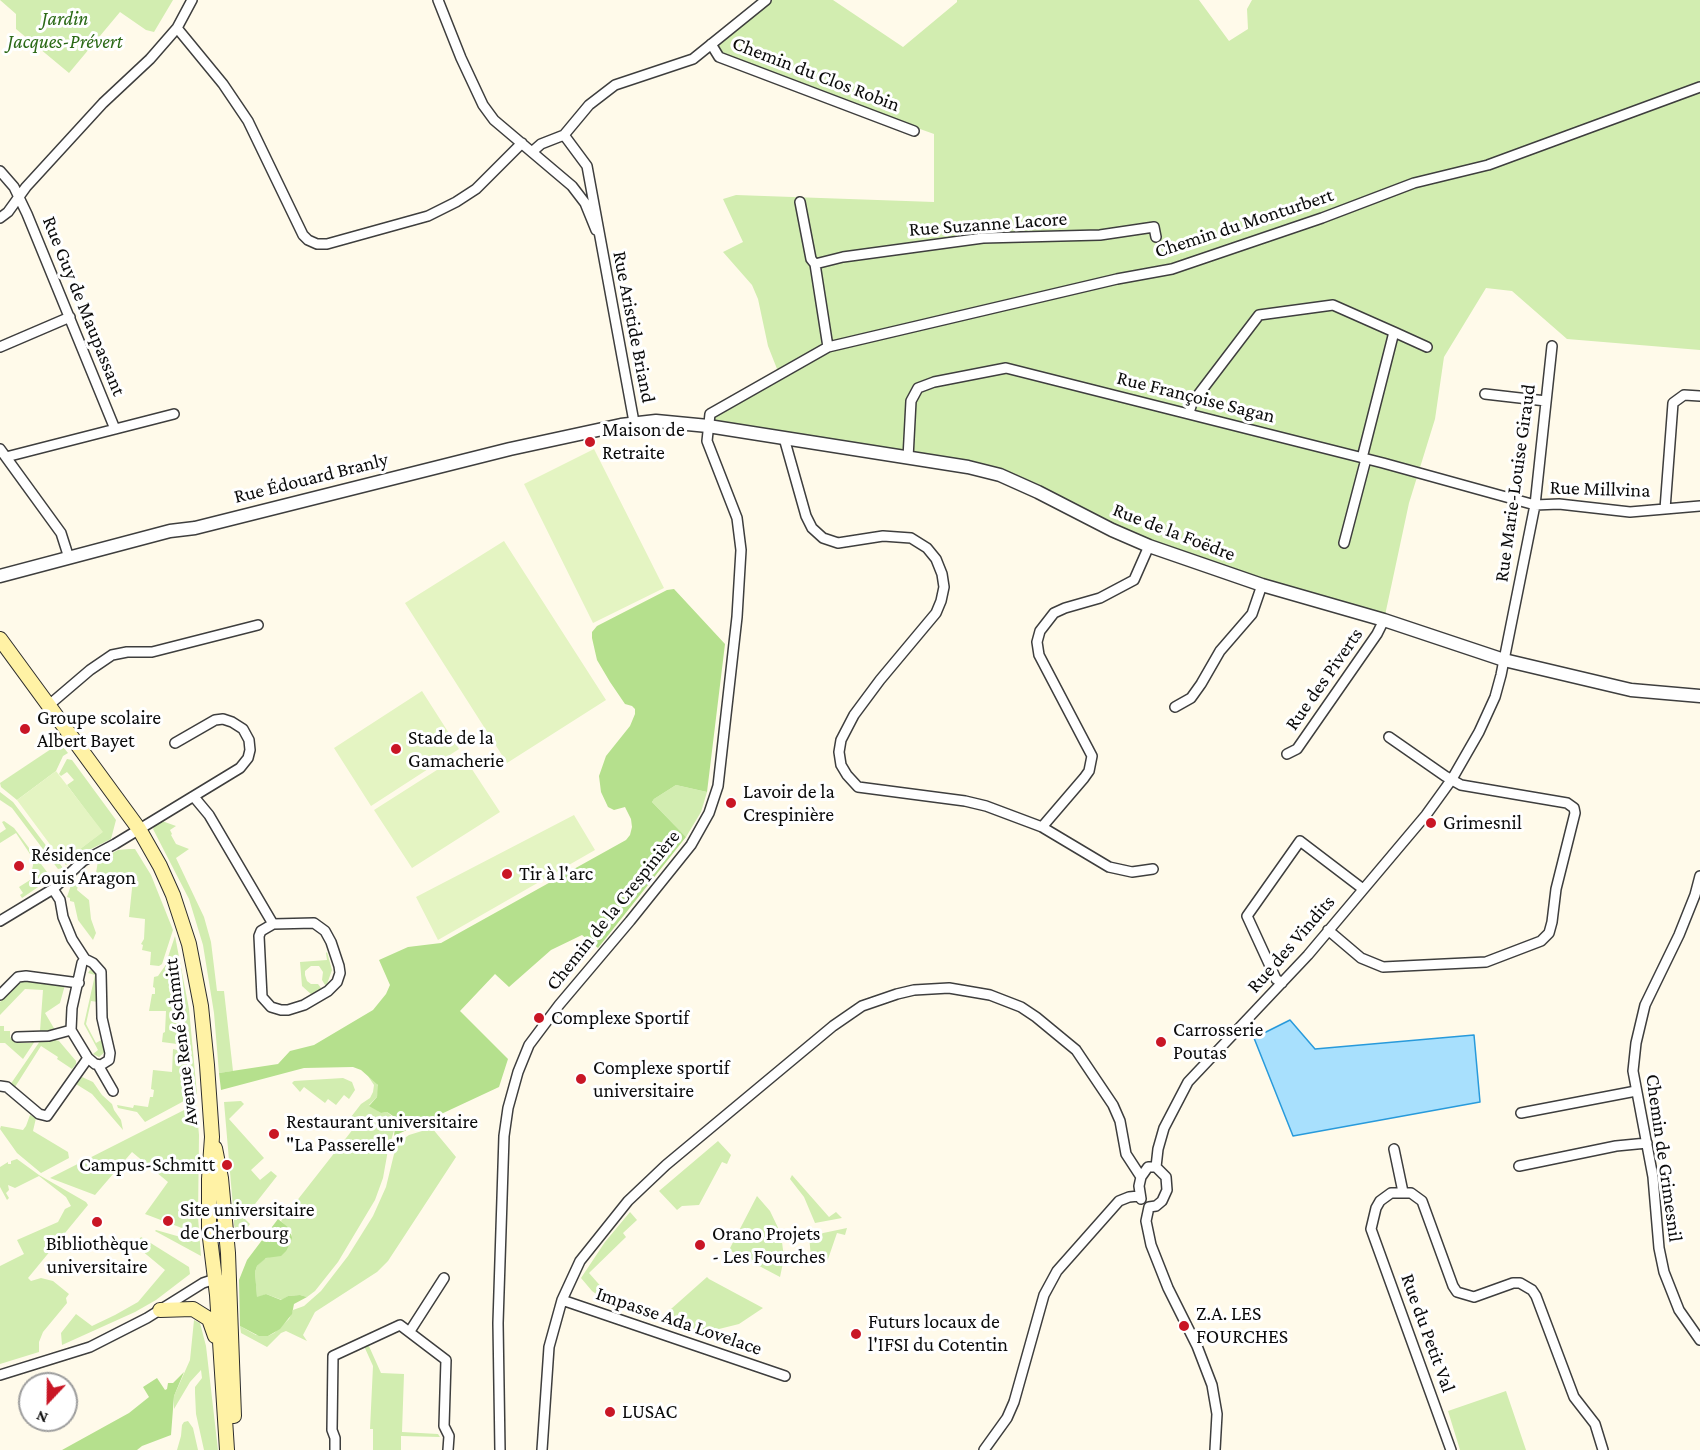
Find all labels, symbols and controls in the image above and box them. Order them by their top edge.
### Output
park label: Jardin Jacques-Prévert [7,7,123,54]
street label: Chemin du Clos Robin [729,31,903,117]
street label: Chemin du Monturbert [1152,183,1336,263]
street label: Rue Suzanne Lacore [908,206,1068,242]
street label: Rue Guy de Maupassant [37,213,131,399]
street label: Rue Aristide Briand [608,249,660,405]
street label: Rue Françoise Sagan [1114,366,1278,428]
street label: Rue Marie-Louise Giraud [1489,383,1541,583]
place label: Maison de Retraite [602,418,685,465]
marker: Maison de Retraite [583,435,597,449]
street label: Rue Édouard Branly [231,447,391,509]
street label: Rue Millvina [1549,475,1651,503]
street label: Rue de la Foëdre [1109,498,1239,566]
street label: Rue des Piverts [1280,623,1368,735]
place label: Groupe scolaire Albert Bayet [37,706,161,753]
marker: Groupe scolaire Albert Bayet [18,722,32,736]
place label: Stade de la Gamacherie [408,726,504,773]
marker: Stade de la Gamacherie [389,742,403,756]
place label: Lavoir de la Crespinière [743,780,835,827]
marker: Lavoir de la Crespinière [724,796,738,810]
place label: Grimesnil [1443,811,1522,835]
marker: Grimesnil [1424,816,1438,830]
street label: Chemin de la Crespinière [541,825,685,995]
place label: Résidence Louis Aragon [31,843,136,890]
marker: Résidence Louis Aragon [12,859,26,873]
place label: Tir à l'arc [519,862,593,886]
marker: Tir à l'arc [500,867,514,881]
street label: Rue des Vindits [1242,890,1340,998]
street label: Avenue René Schmitt [159,957,203,1127]
place label: Complexe Sportif [551,1006,689,1030]
marker: Complexe Sportif [532,1011,546,1025]
place label: Carrosserie Poutas [1173,1018,1263,1065]
marker: Carrosserie Poutas [1154,1035,1168,1049]
place label: Complexe sportif universitaire [593,1056,730,1103]
marker: Complexe sportif universitaire [574,1072,588,1086]
street label: Chemin de Grimesnil [1640,1073,1688,1243]
place label: Restaurant universitaire "La Passerelle" [286,1110,478,1157]
marker: Restaurant universitaire "La Passerelle" [267,1127,281,1141]
place label: Campus-Schmitt [79,1153,215,1177]
marker: Campus-Schmitt [220,1158,234,1172]
place label: Site universitaire de Cherbourg [180,1198,315,1245]
marker: Site universitaire de Cherbourg [161,1214,175,1228]
marker: Bibliothèque universitaire [90,1215,104,1229]
place label: Orano Projets - Les Fourches [712,1222,826,1269]
place label: Bibliothèque universitaire [46,1232,148,1279]
marker: Orano Projets - Les Fourches [693,1238,707,1252]
street label: Rue du Petit Val [1395,1270,1461,1396]
street label: Impasse Ada Lovelace [593,1281,765,1361]
place label: Z.A. LES FOURCHES [1196,1302,1288,1349]
place label: Futurs locaux de l'IFSI du Cotentin [868,1310,1008,1357]
marker: Z.A. LES FOURCHES [1177,1319,1191,1333]
marker: Futurs locaux de l'IFSI du Cotentin [849,1327,863,1341]
north arrow [18,1372,78,1432]
place label: LUSAC [622,1400,677,1424]
marker: LUSAC [603,1405,617,1419]
text: N [34,1407,50,1427]

